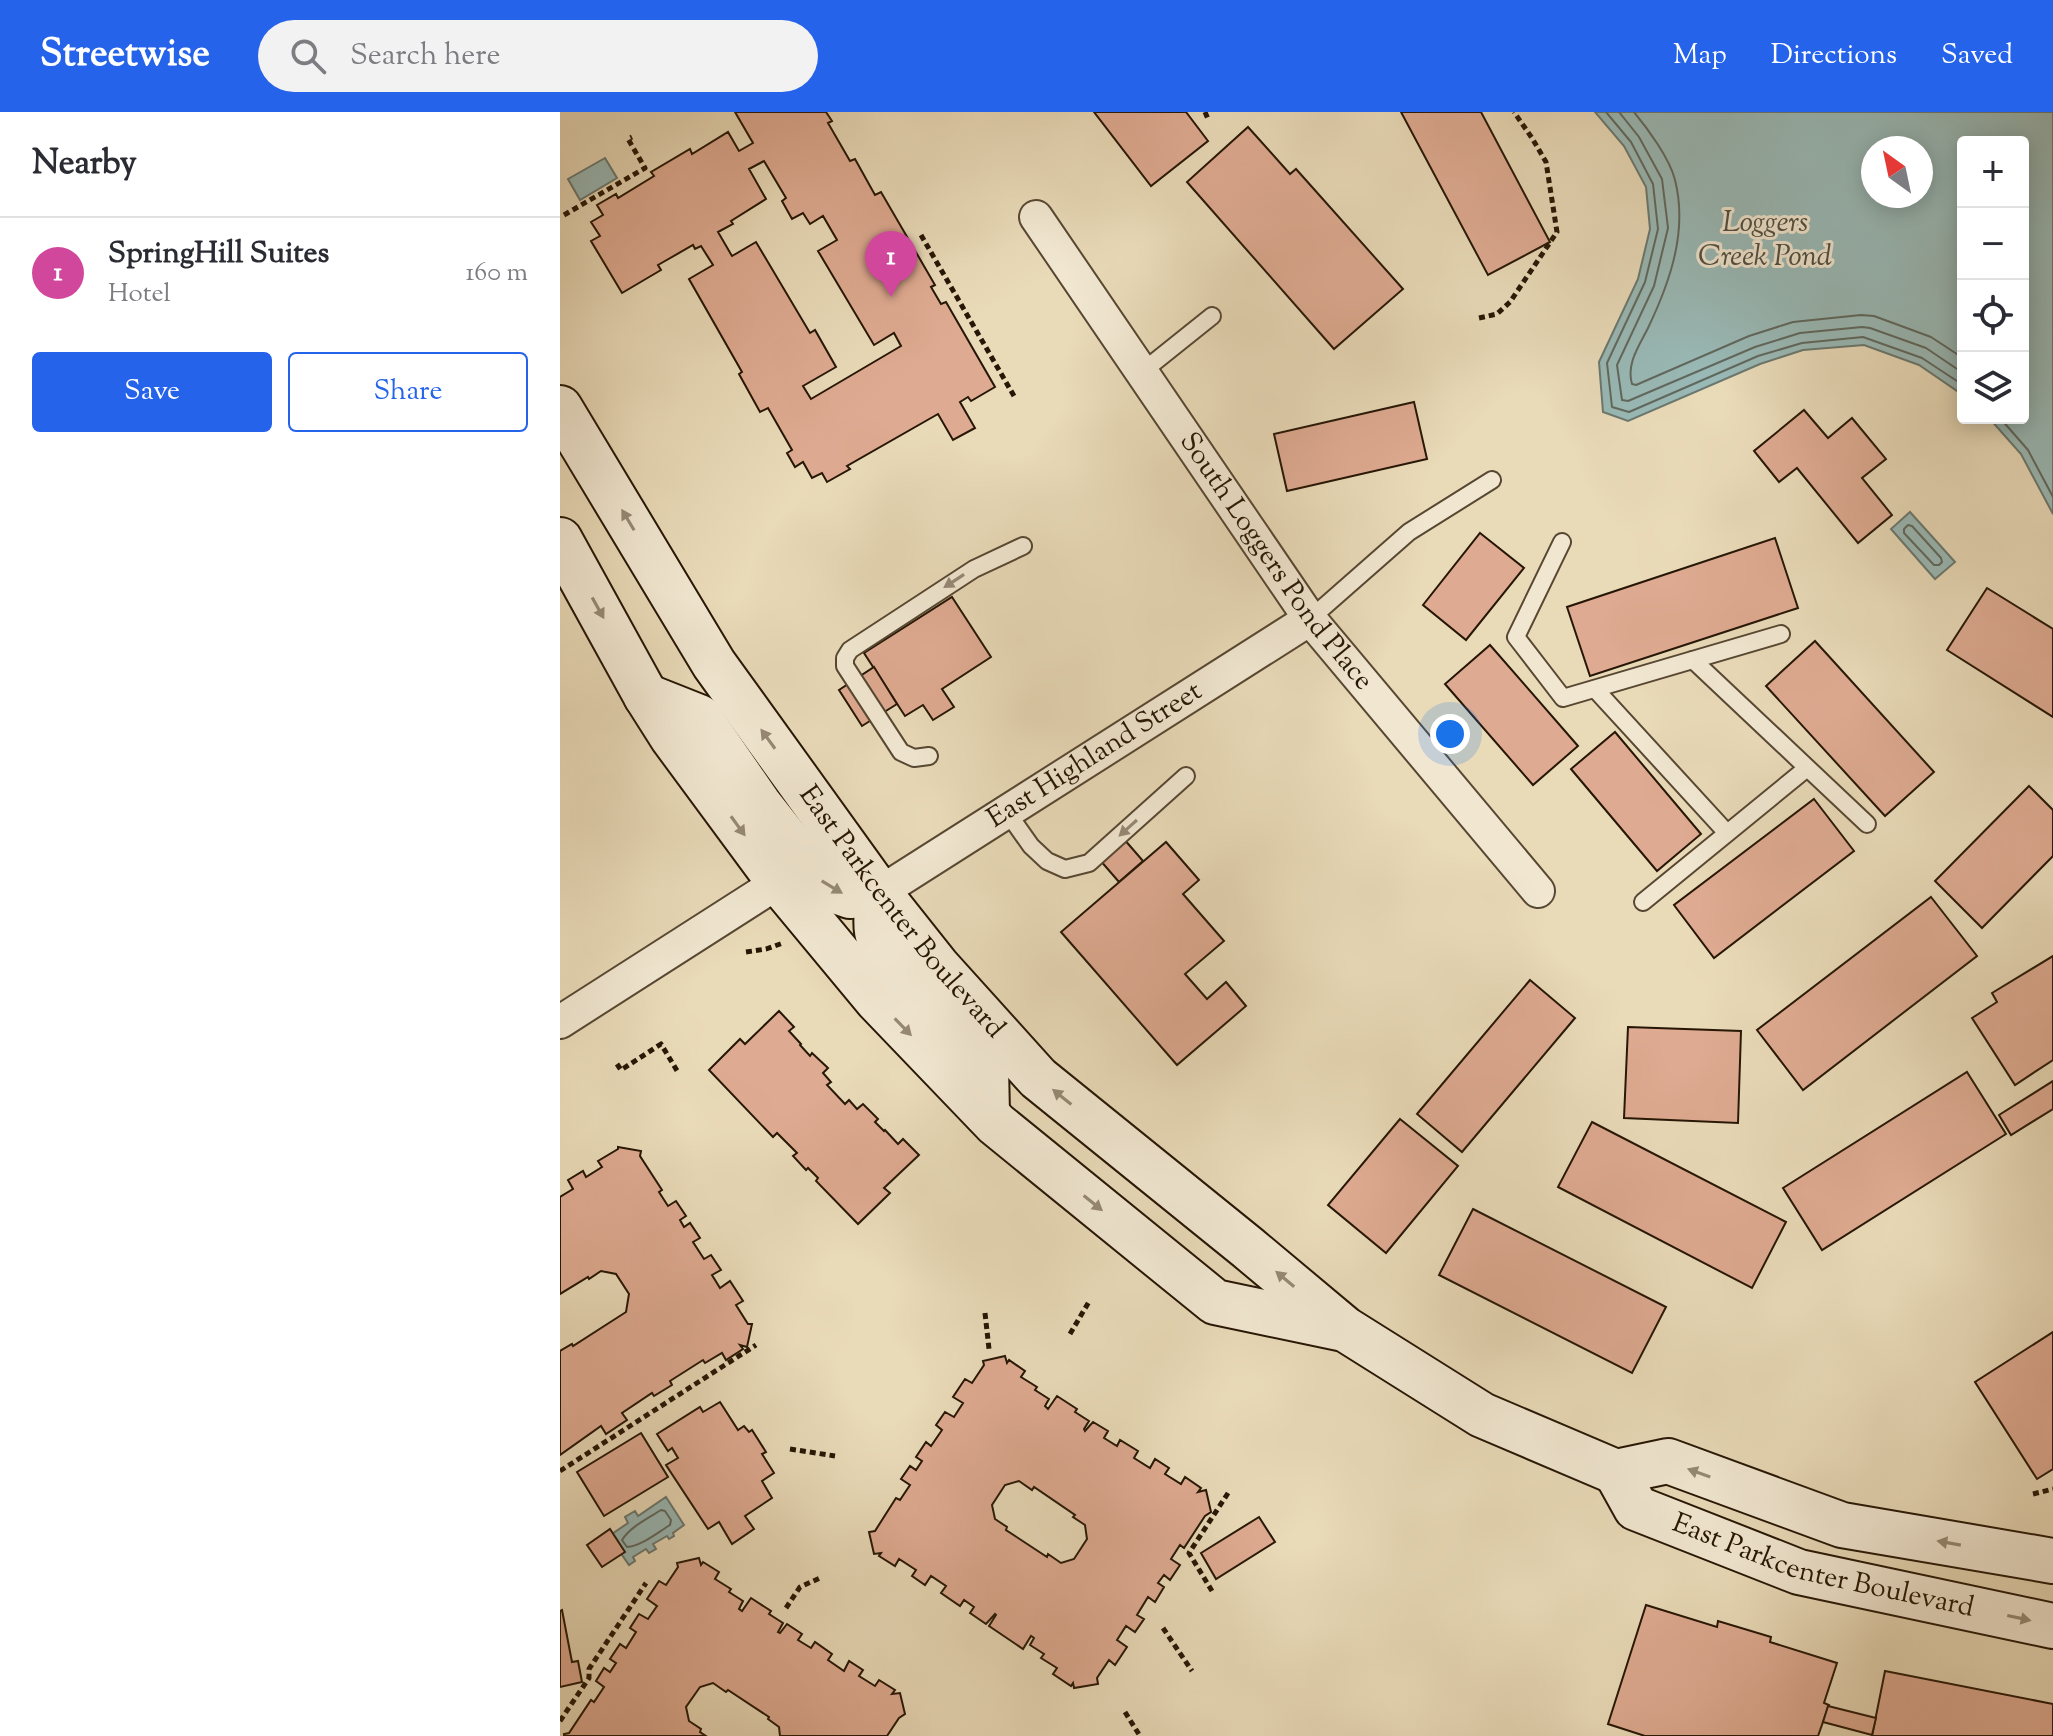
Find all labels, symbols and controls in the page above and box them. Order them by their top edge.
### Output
search box [258,20,818,92]
text: Streetwise [40,29,210,83]
icon: search [286,34,330,78]
text: Search here [350,35,500,78]
text: Map [1673,36,1727,76]
text: Directions [1771,36,1897,76]
text: Saved [1941,36,2013,76]
north arrow [1861,136,1933,208]
map controls [1957,136,2029,424]
button: + [1957,136,2029,208]
text: Nearby [32,140,137,189]
water label: Loggers Creek Pond [1698,202,1832,279]
button: − [1957,208,2029,280]
pin: 1 [865,231,917,297]
text: SpringHill Suites [108,233,329,276]
text: 1 [54,255,62,292]
text: 160 m [465,255,528,292]
text: Hotel [108,276,171,313]
button: locate [1957,280,2029,352]
button: Save [32,352,272,432]
button: Share [288,352,528,432]
button: layers [1957,352,2029,424]
street label: South Loggers Pond Place [1169,425,1382,700]
one-way arrow [621,509,635,531]
one-way arrow [943,574,965,588]
one-way arrow [590,597,604,619]
street label: East Highland Street [980,672,1211,839]
your location [1430,714,1470,754]
one-way arrow [761,728,776,749]
street label: East Parkcenter Boulevard [788,778,1014,1048]
one-way arrow [730,816,745,837]
one-way arrow [1119,819,1138,837]
one-way arrow [821,880,843,894]
one-way arrow [893,1017,912,1036]
one-way arrow [1052,1090,1072,1106]
one-way arrow [1083,1194,1103,1211]
one-way arrow [1276,1271,1296,1288]
one-way arrow [1687,1466,1711,1478]
street label: East Parkcenter Boulevard [1666,1504,1978,1629]
one-way arrow [1936,1537,1961,1549]
one-way arrow [2007,1612,2032,1625]

